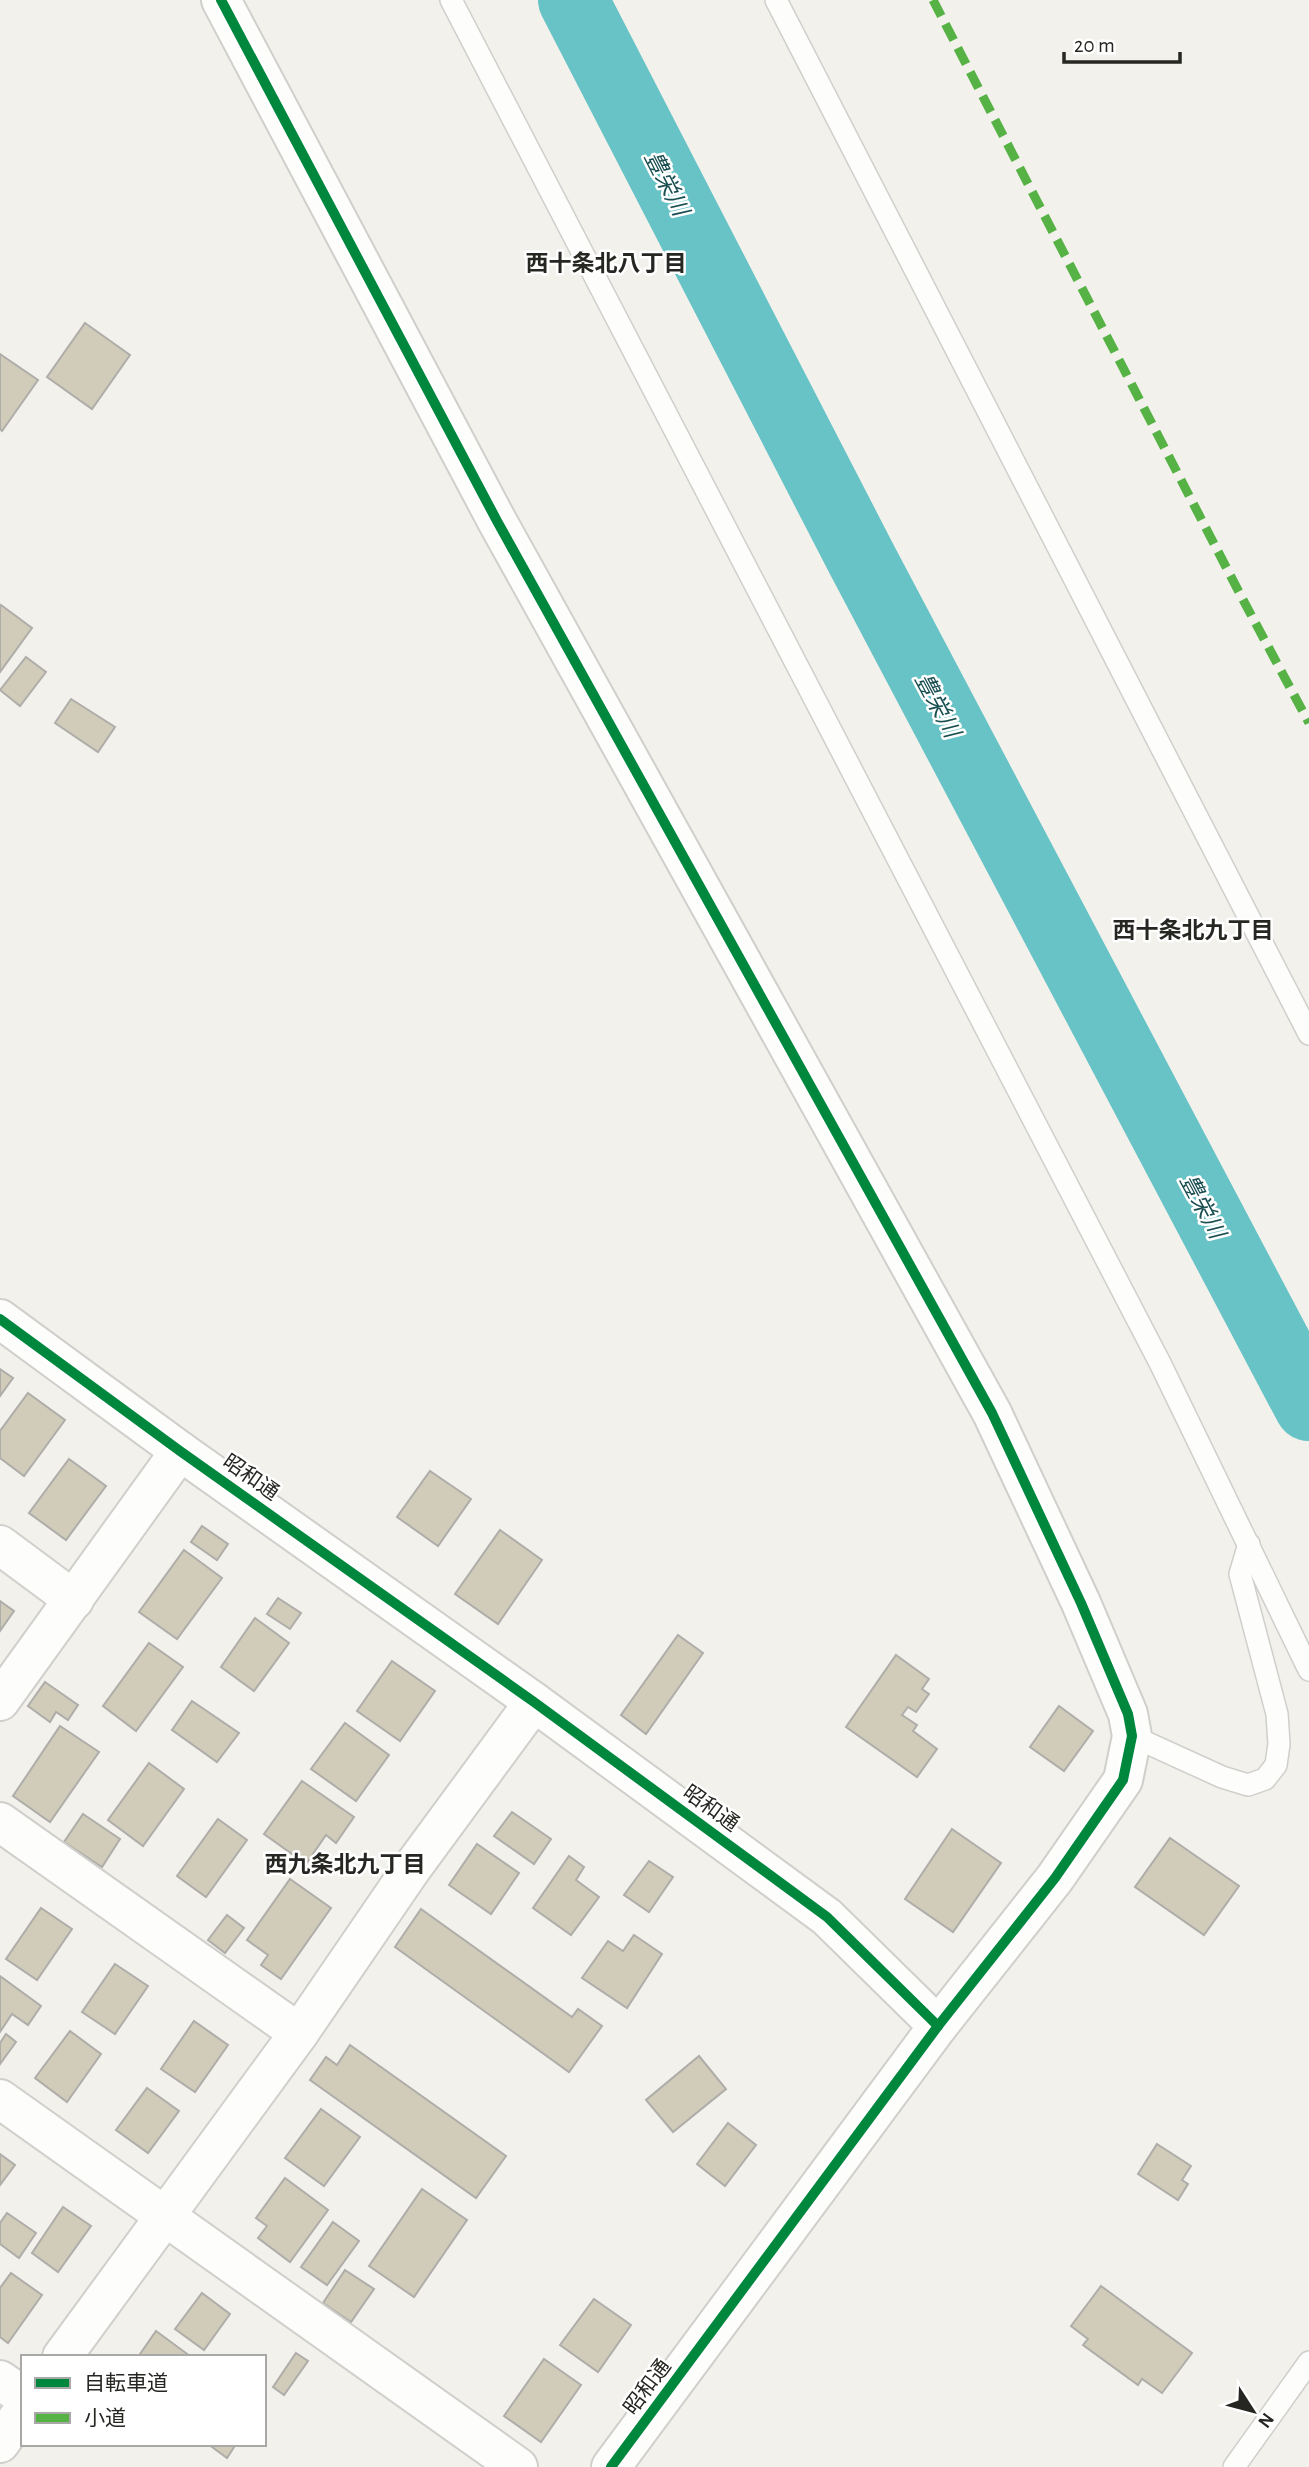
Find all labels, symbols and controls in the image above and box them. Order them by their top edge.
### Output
scale bar [1064,21,1180,65]
text: 20 m [1074,35,1115,56]
water label: 豊栄川 [640,147,695,222]
district label: 西十条北八丁目 [526,251,687,276]
water label: 豊栄川 [910,669,966,744]
district label: 西十条北九丁目 [1113,918,1274,943]
water label: 豊栄川 [1175,1170,1231,1245]
street label: 昭和通 [219,1450,283,1504]
street label: 昭和通 [679,1781,743,1835]
district label: 西九条北九丁目 [265,1852,426,1877]
legend [21,2355,266,2446]
street label: 昭和通 [619,2355,675,2419]
text: 自転車道 [84,2372,168,2394]
north arrow [1218,2376,1288,2446]
text: 小道 [84,2407,126,2429]
text: N [1254,2409,1277,2431]

